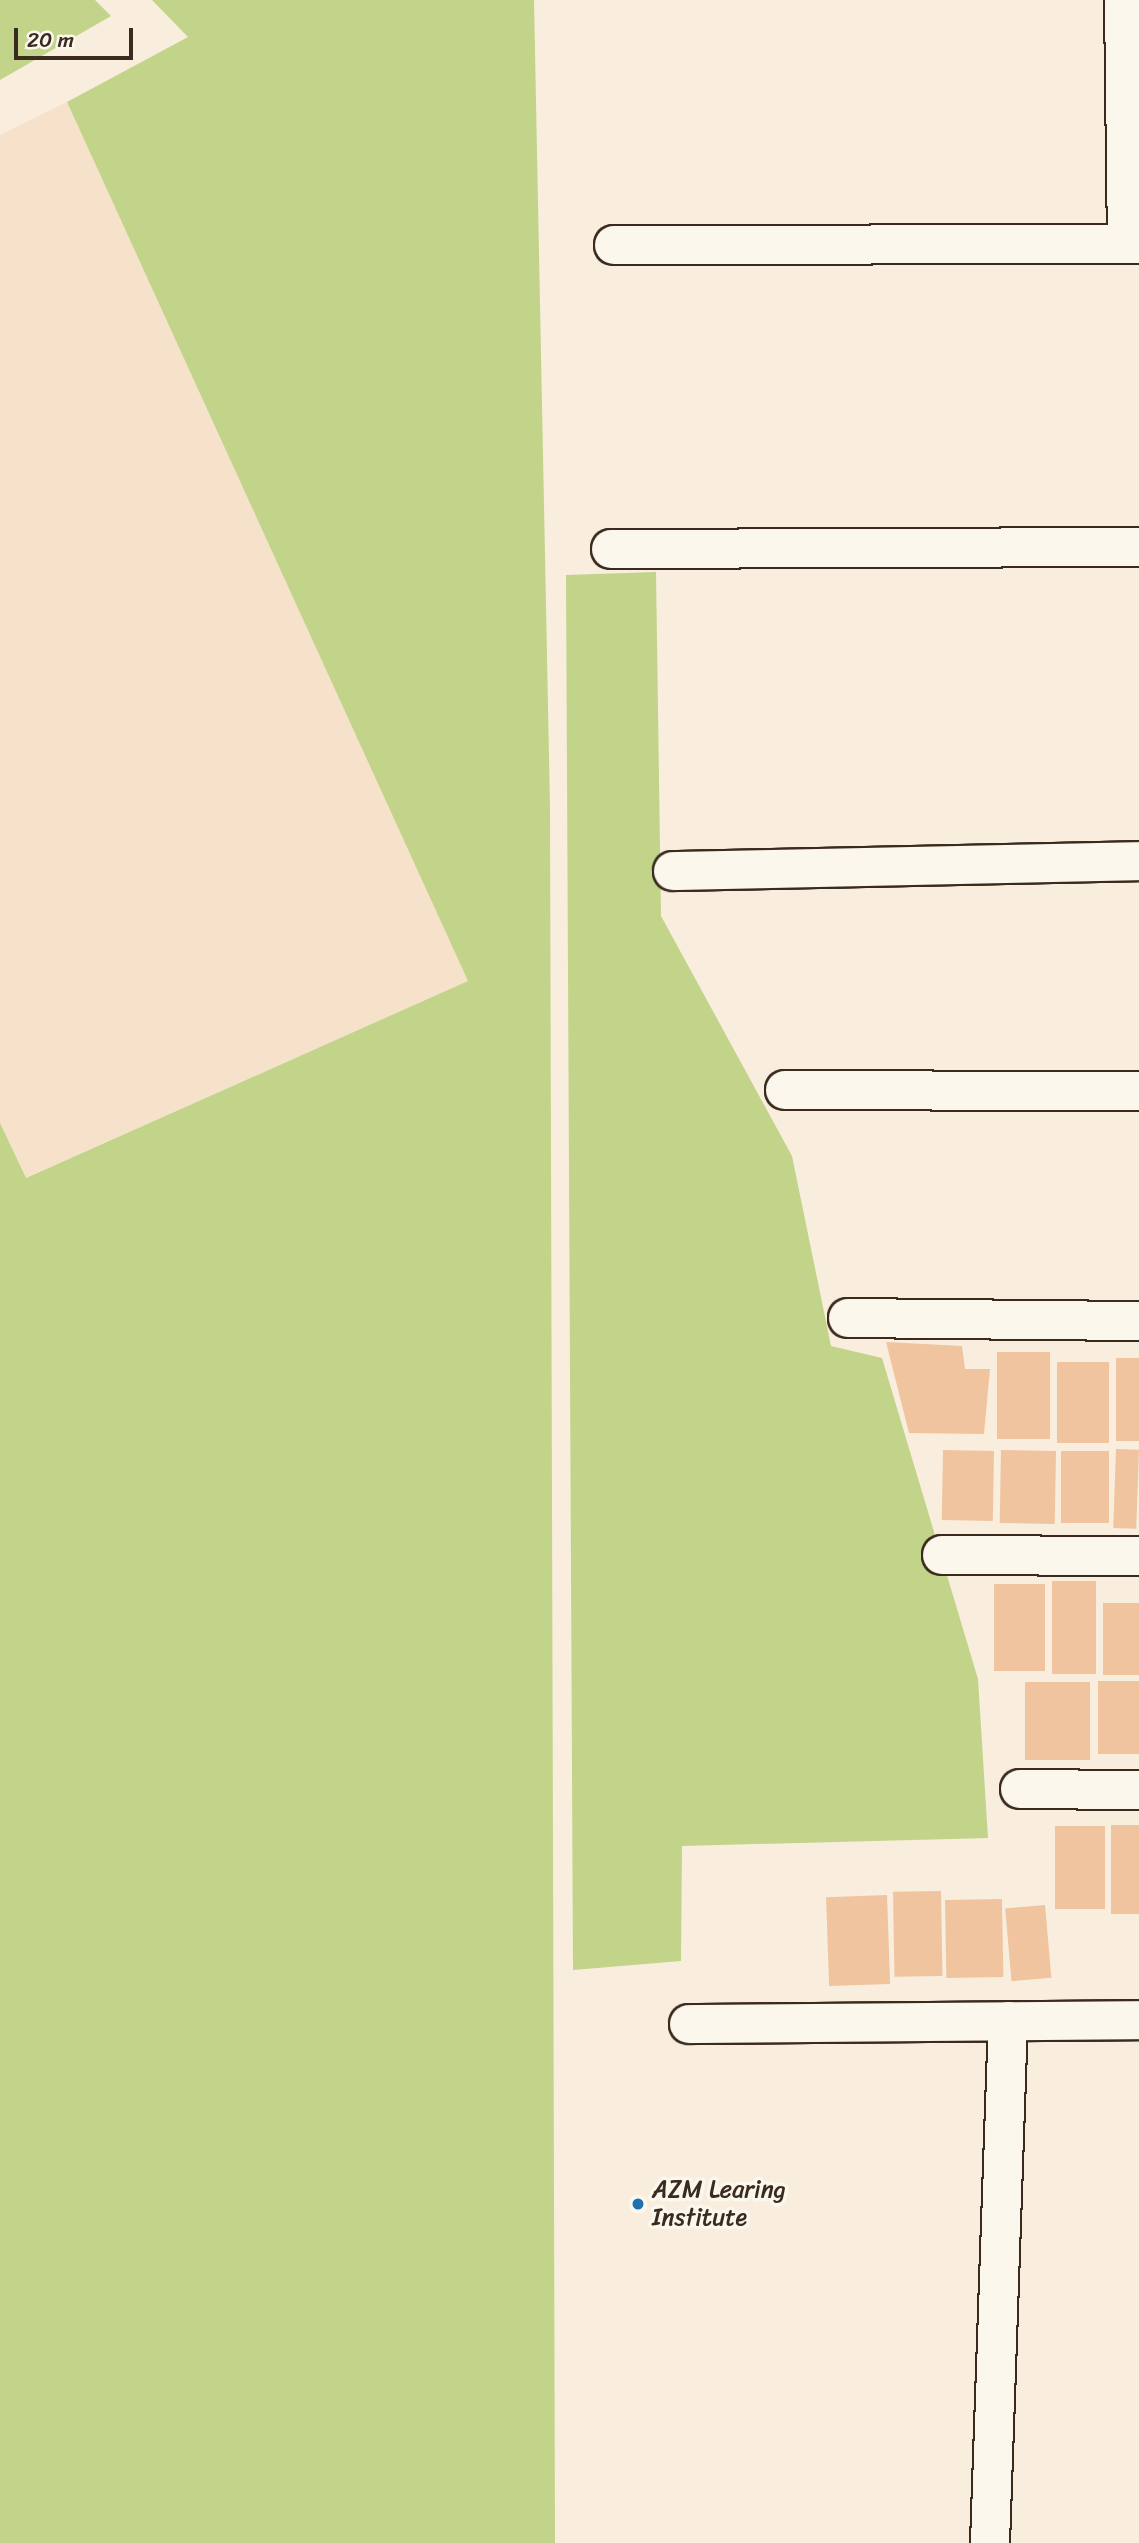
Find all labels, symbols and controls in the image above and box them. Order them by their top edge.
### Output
scale bar [18,14,136,58]
text: 20 m [27,21,74,59]
place label: AZM Learing Institute [652,2176,786,2232]
marker: AZM Learing Institute [630,2196,646,2212]

